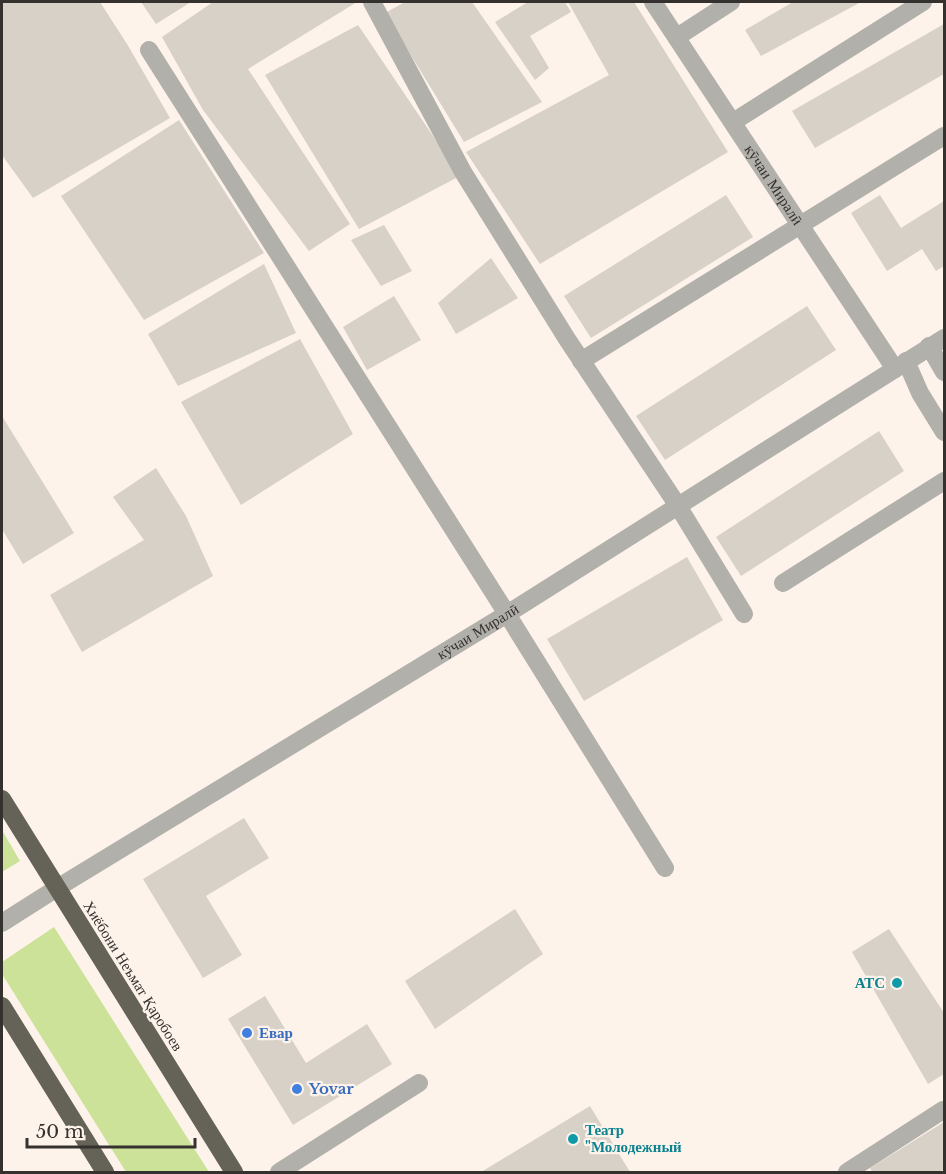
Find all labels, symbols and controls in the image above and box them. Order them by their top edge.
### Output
street label: кӯчаи Миралӣ [741,141,807,228]
street label: кӯчаи Миралӣ [433,599,522,663]
street label: Хиёбони Неъмат Қаробоев [79,897,187,1054]
place label: АТС [855,973,885,992]
marker: АТС [890,976,904,990]
place label: Евар [259,1023,293,1042]
marker: Евар [240,1026,254,1040]
place label: Yovar [308,1079,354,1098]
marker: Yovar [290,1082,304,1096]
scale bar [27,1111,195,1149]
place label: Театр "Молодежный [585,1120,682,1156]
text: 50 m [36,1121,84,1143]
marker: Театр "Молодежный [566,1132,580,1146]

